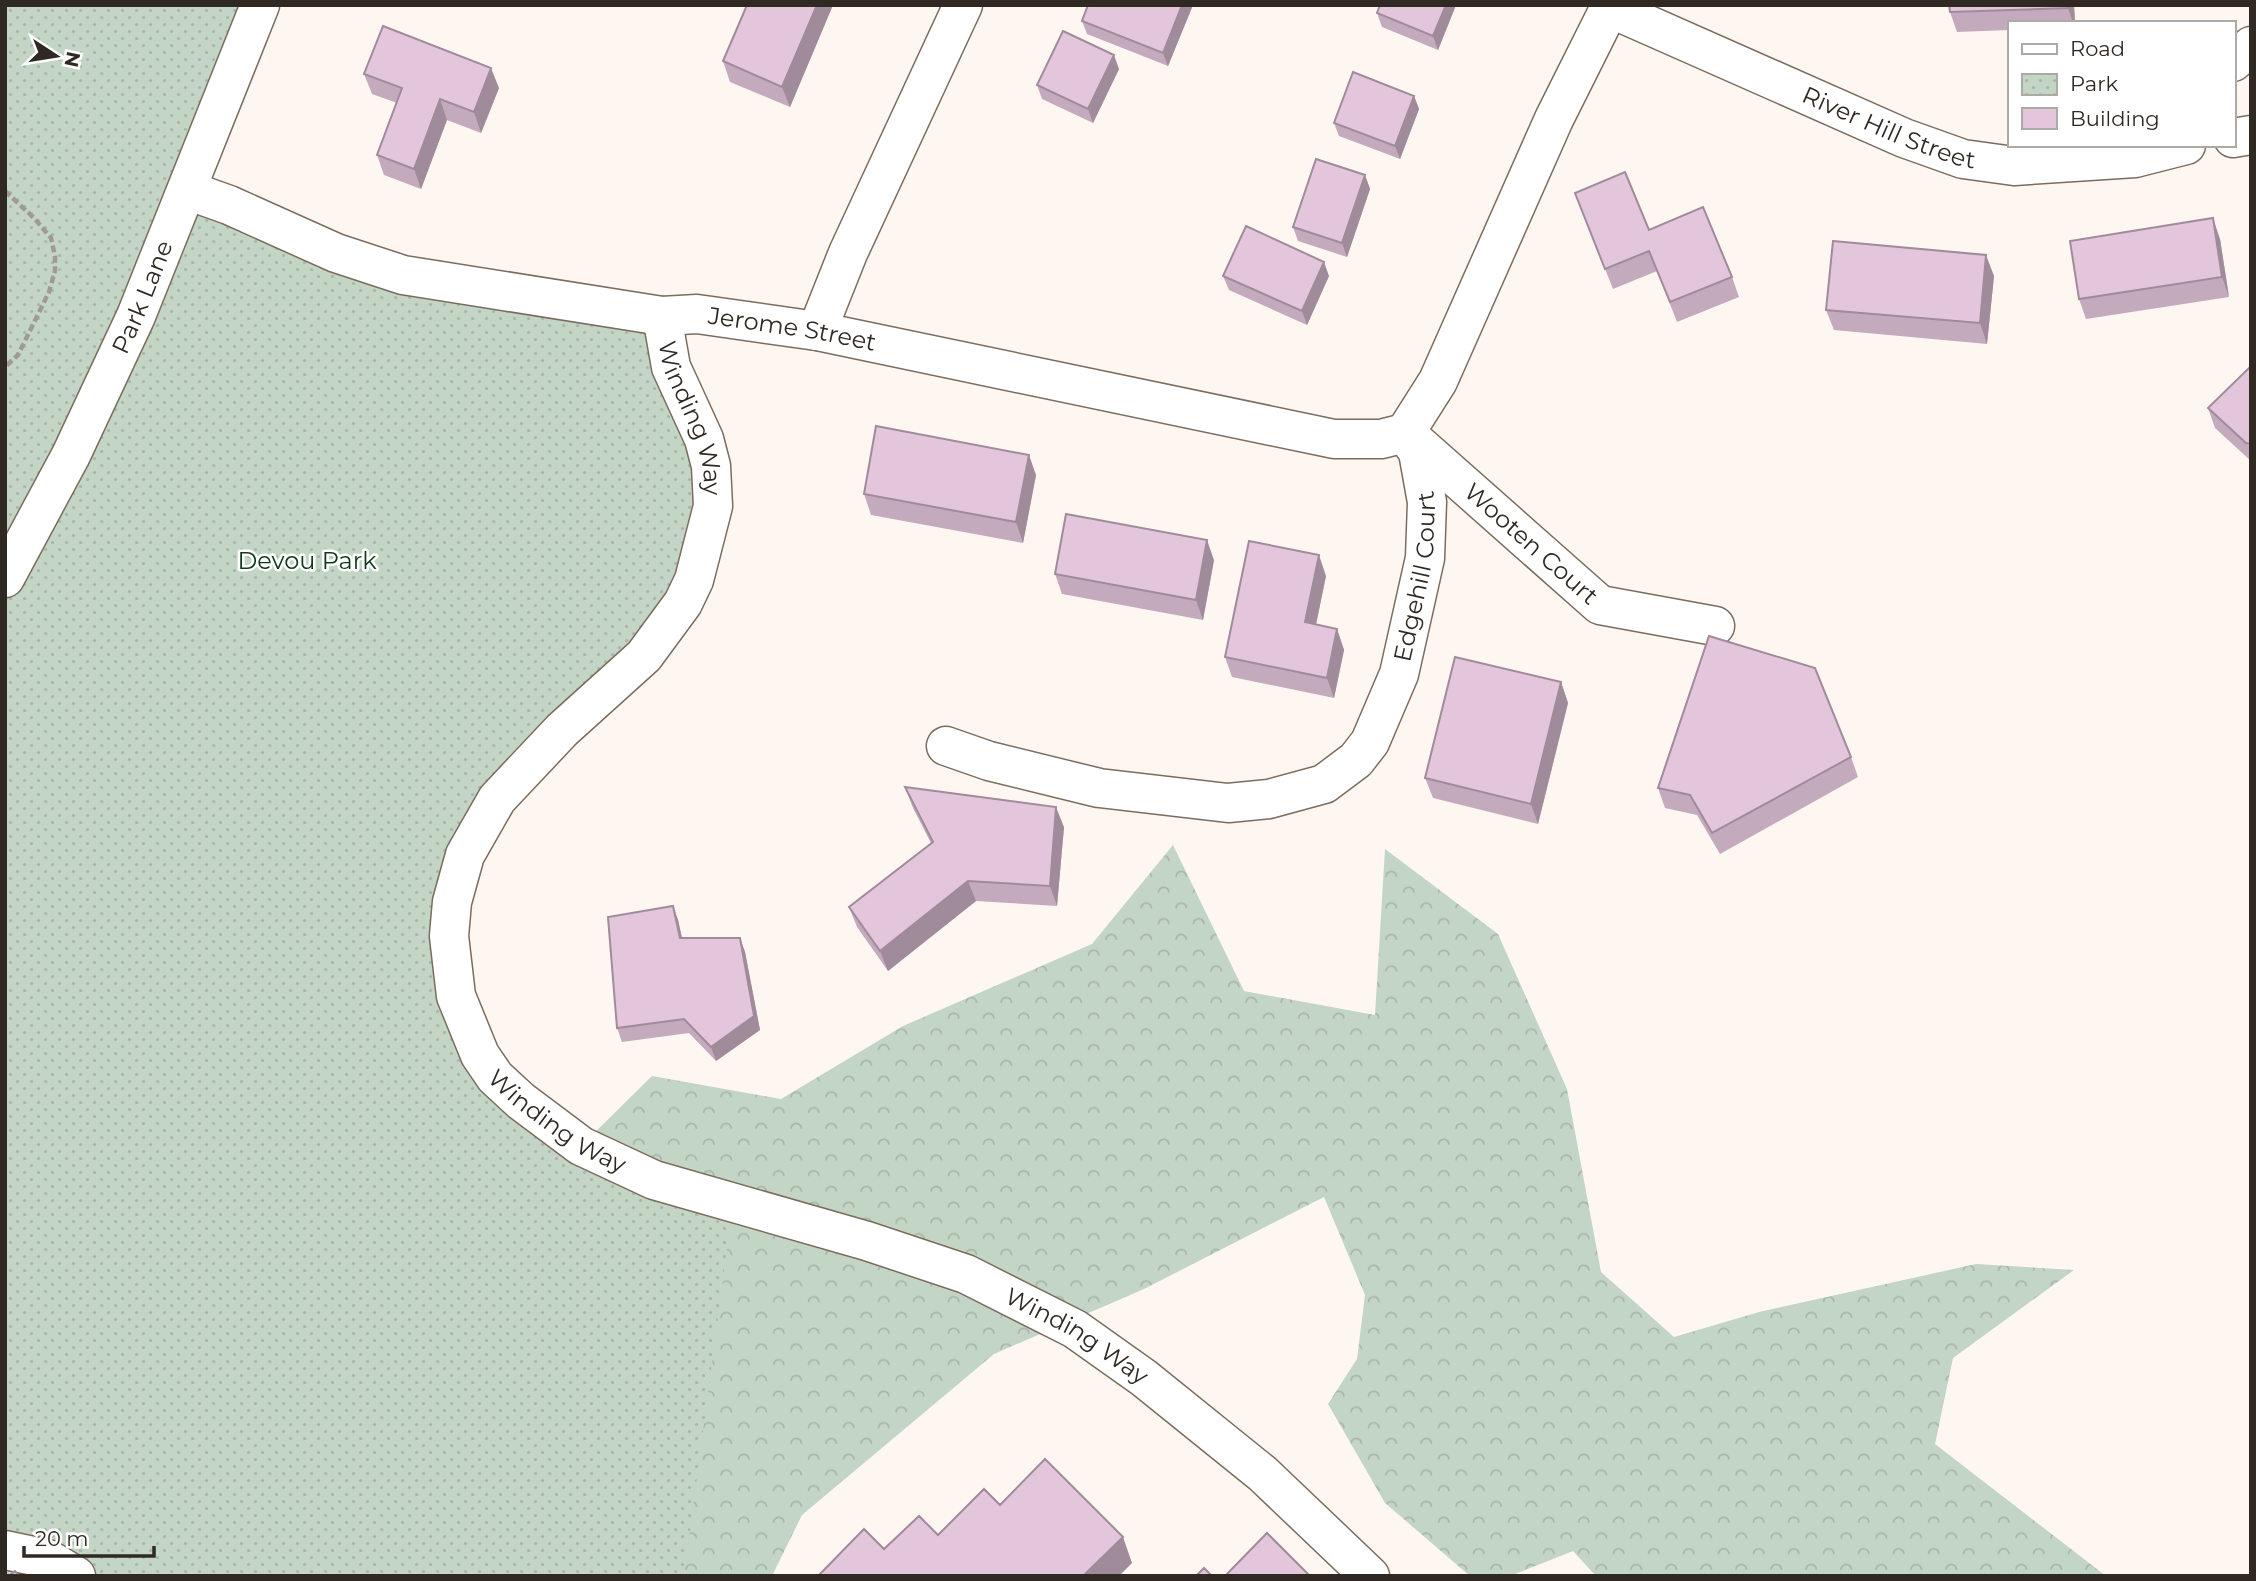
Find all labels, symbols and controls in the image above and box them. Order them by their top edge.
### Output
north arrow [21,21,91,91]
legend [2008,21,2235,147]
text: Road [2070,36,2125,61]
text: N [59,50,85,69]
text: Park [2070,71,2118,96]
street label: River Hill Street [1798,80,1977,175]
text: Building [2070,106,2160,131]
street label: Park Lane [105,236,179,358]
street label: Jerome Street [705,301,879,357]
street label: Winding Way [653,339,727,496]
street label: Wooten Court [1458,477,1605,611]
street label: Edgehill Court [1387,489,1441,664]
park label: Devou Park [237,546,377,575]
street label: Winding Way [482,1063,631,1179]
street label: Winding Way [1001,1281,1154,1390]
scale bar [24,1514,154,1558]
text: 20 m [35,1526,89,1551]

